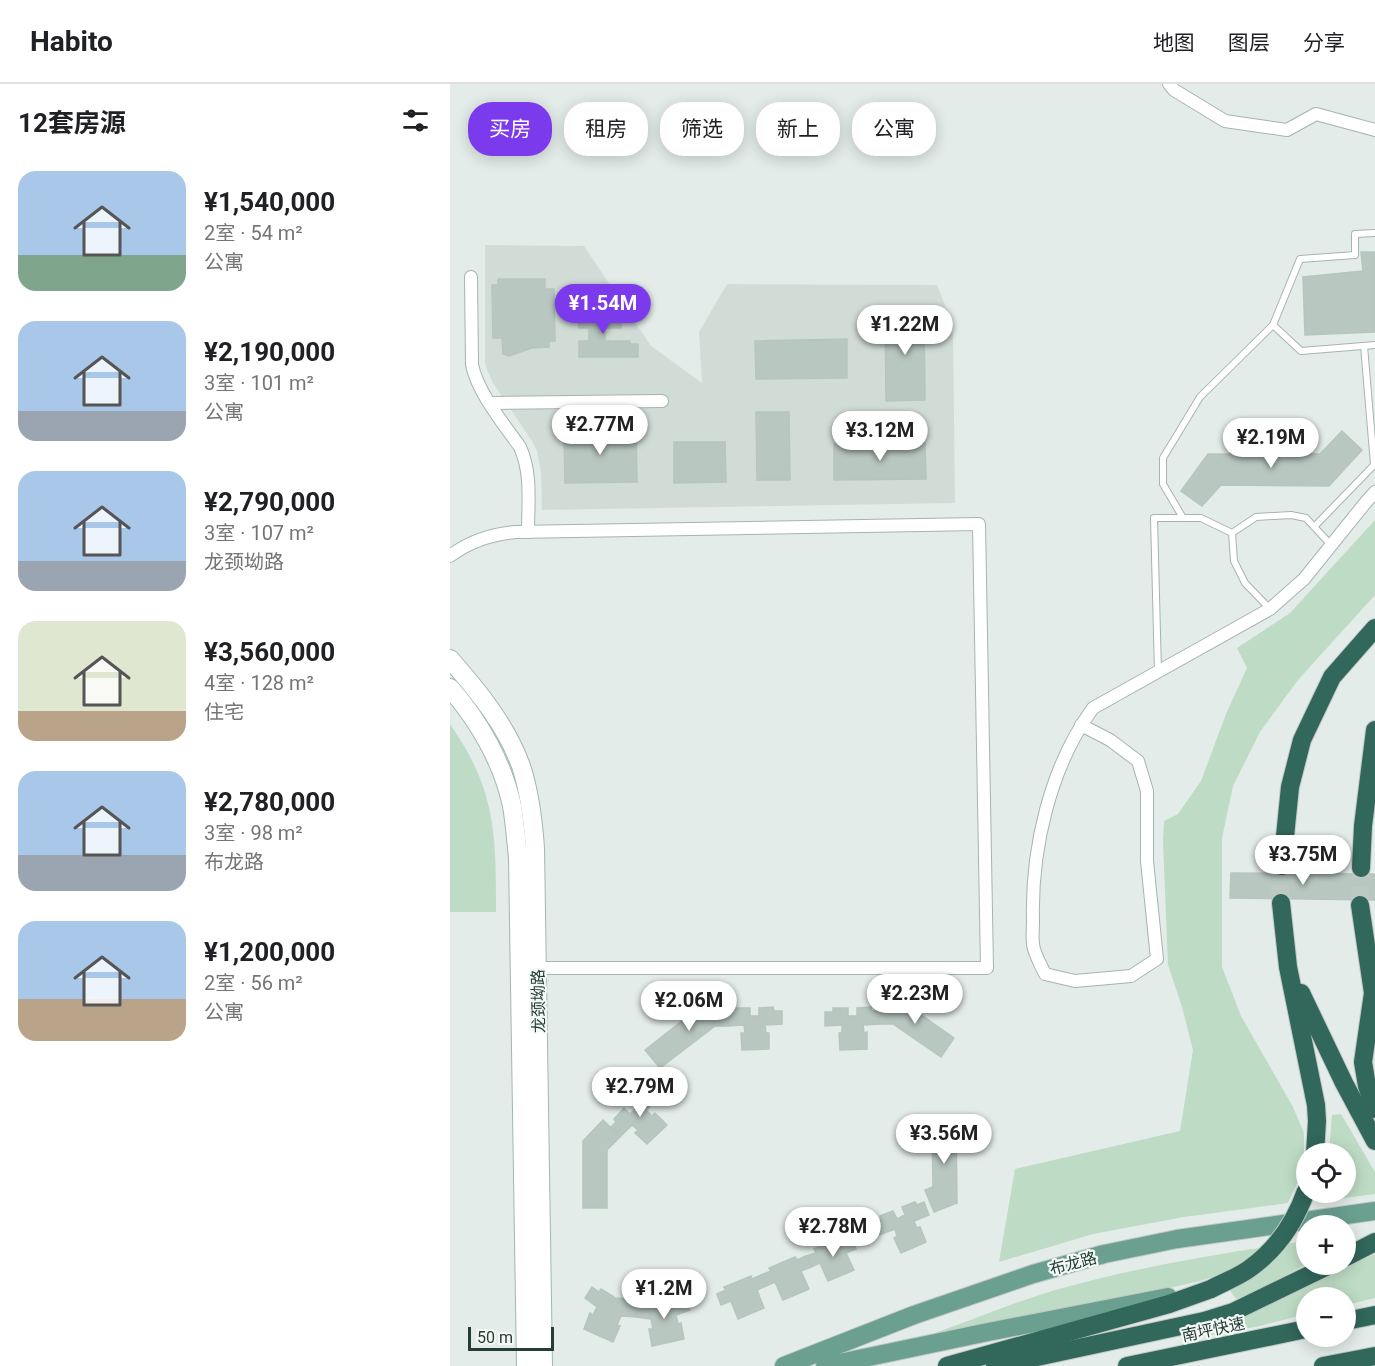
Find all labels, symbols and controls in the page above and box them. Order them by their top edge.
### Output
text: Habito [30,25,113,58]
text: 地图 [1153,31,1195,55]
text: 图层 [1228,31,1270,55]
text: 分享 [1303,31,1345,55]
chip: 买房 [468,102,552,156]
chip: 租房 [564,102,648,156]
chip: 筛选 [660,102,744,156]
chip: 新上 [756,102,840,156]
chip: 公寓 [852,102,936,156]
icon: filters [399,104,432,137]
text: 12套房源 [18,108,126,138]
text: ¥1,540,000 [204,187,335,217]
icon: home [66,195,138,267]
text: 2室 · 54 m² [204,221,303,245]
text: 公寓 [204,250,244,274]
pin: ¥1.54M [554,284,652,335]
text: ¥1.54M [569,291,637,315]
pin: ¥1.22M [856,305,954,356]
text: ¥1.22M [871,312,939,336]
text: ¥2,190,000 [204,337,335,367]
icon: home [66,345,138,417]
text: 3室 · 101 m² [204,371,314,395]
text: 公寓 [204,400,244,424]
pin: ¥2.77M [551,405,649,456]
pin: ¥3.12M [831,411,929,462]
text: ¥2.77M [566,412,634,436]
text: ¥3.12M [846,418,914,442]
pin: ¥2.19M [1222,418,1320,469]
text: ¥2.19M [1237,425,1305,449]
text: ¥2,790,000 [204,487,335,517]
icon: home [66,495,138,567]
text: 3室 · 107 m² [204,521,314,545]
text: 龙颈坳路 [204,550,284,574]
text: ¥3,560,000 [204,637,335,667]
icon: home [66,645,138,717]
text: 4室 · 128 m² [204,671,314,695]
text: 住宅 [204,700,244,724]
text: ¥2,780,000 [204,787,335,817]
icon: home [66,795,138,867]
text: 3室 · 98 m² [204,821,303,845]
pin: ¥3.75M [1254,835,1352,886]
text: ¥3.75M [1269,842,1337,866]
text: 布龙路 [204,850,264,874]
text: ¥1,200,000 [204,937,335,967]
icon: home [66,945,138,1017]
street label: 龙颈坳路 [528,969,549,1033]
text: 2室 · 56 m² [204,971,303,995]
pin: ¥2.23M [866,974,964,1025]
pin: ¥2.06M [640,981,738,1032]
text: ¥2.23M [881,981,949,1005]
text: ¥2.06M [655,988,723,1012]
text: 公寓 [204,1000,244,1024]
pin: ¥2.79M [591,1067,689,1118]
text: ¥2.79M [606,1074,674,1098]
pin: ¥3.56M [895,1114,993,1165]
text: ¥3.56M [910,1121,978,1145]
map controls [1296,1143,1356,1347]
button: locate [1296,1143,1356,1203]
pin: ¥2.78M [784,1207,882,1258]
text: ¥2.78M [799,1214,867,1238]
button: + [1296,1215,1356,1275]
street label: 布龙路 [1047,1248,1099,1279]
pin: ¥1.2M [622,1269,706,1320]
text: ¥1.2M [636,1276,692,1300]
button: − [1296,1287,1356,1347]
street label: 南坪快速 [1180,1314,1246,1345]
scale bar [468,1324,554,1352]
text: 50 m [477,1328,513,1347]

